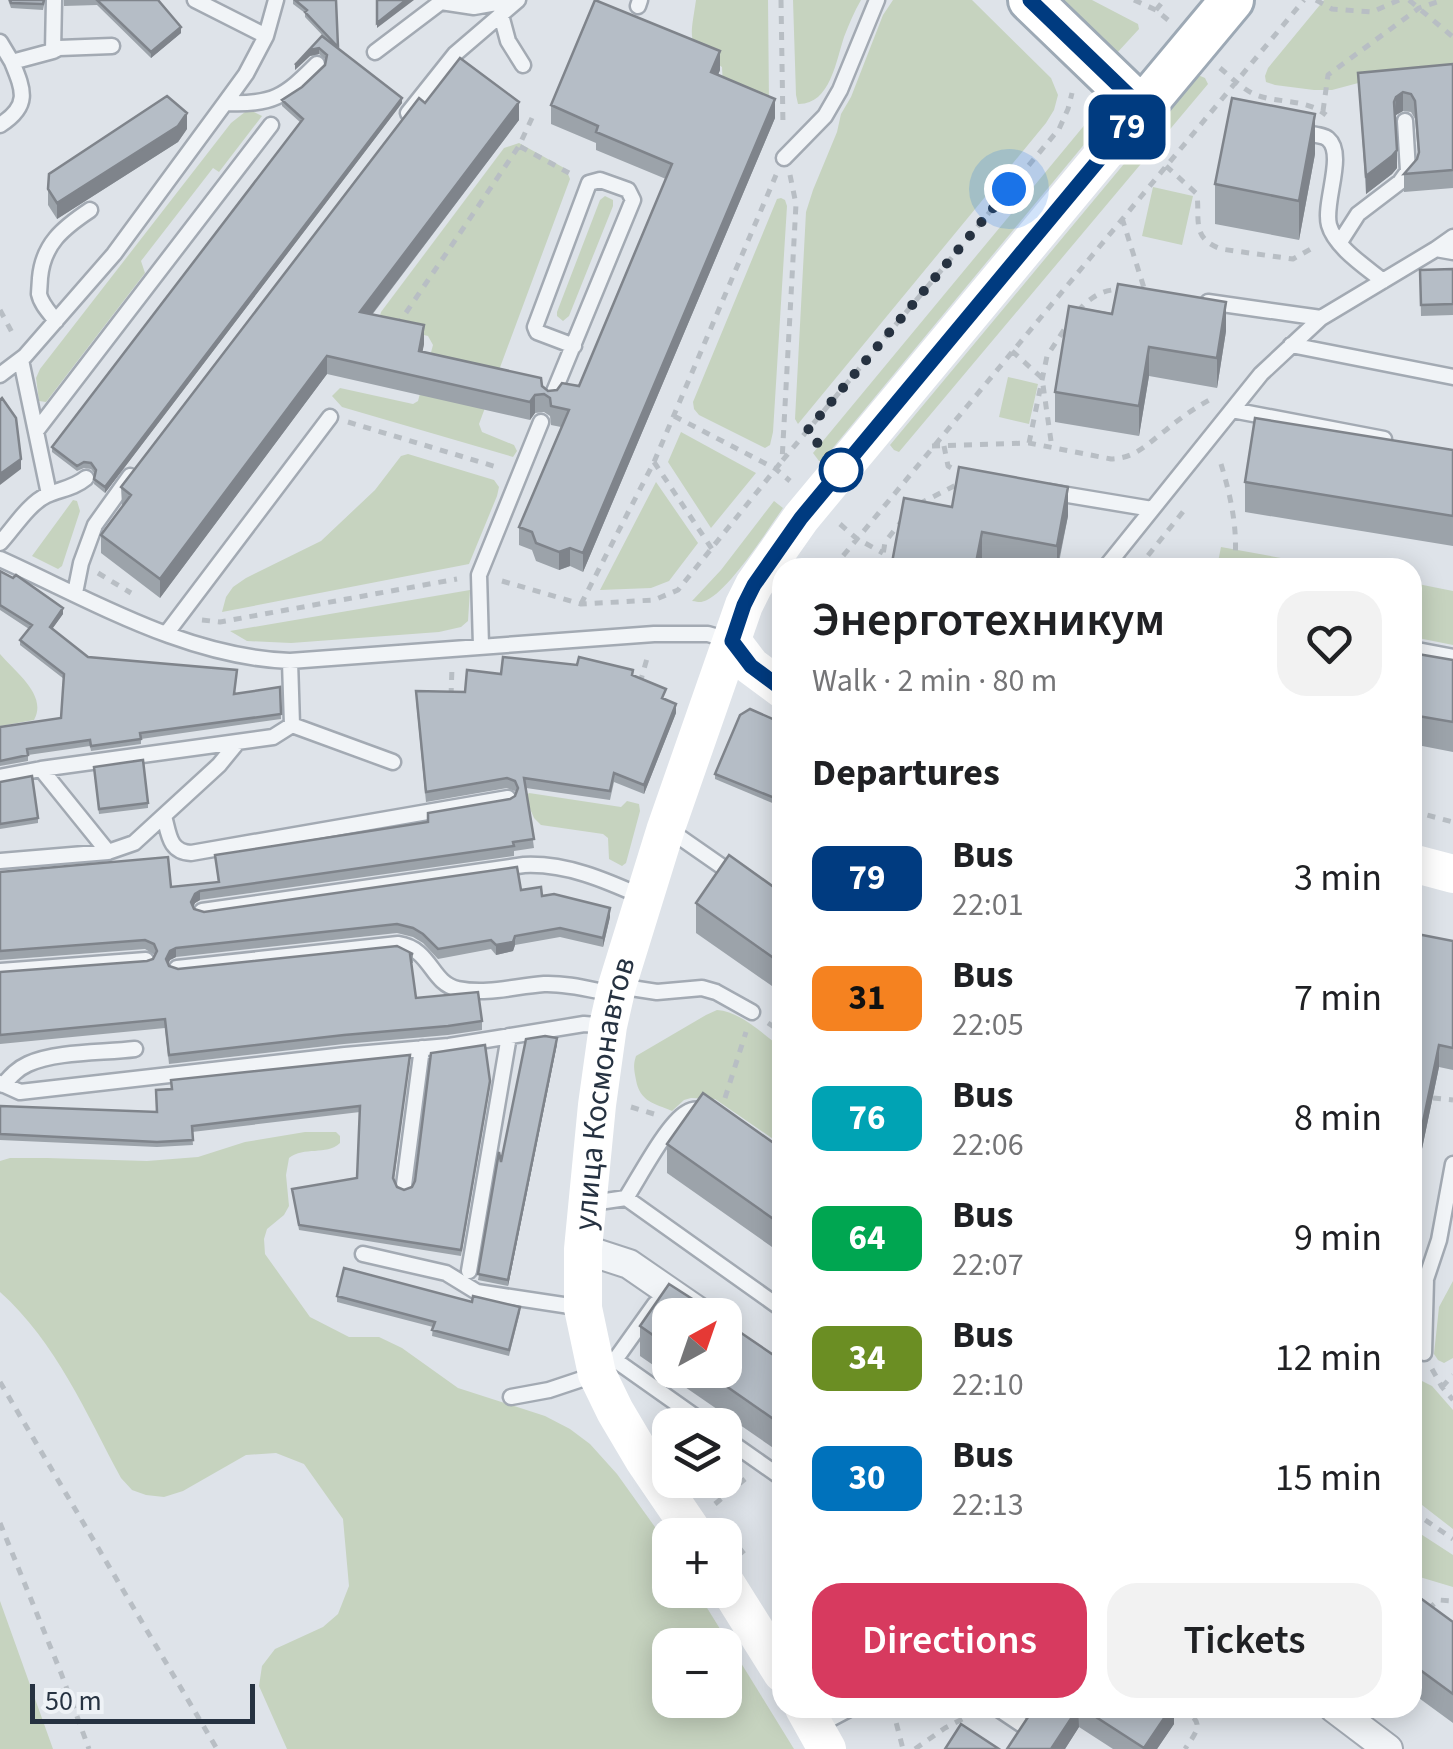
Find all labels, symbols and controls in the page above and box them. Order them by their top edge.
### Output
line badge: 79 [1082,94,1172,160]
text: 79 [1109,102,1145,152]
your location [984,164,1034,214]
unlabelled marker [820,449,862,491]
text: Энерготехникум [812,586,1165,654]
button: heart [1277,591,1382,696]
text: Walk · 2 min · 80 m [812,658,1057,704]
text: Departures [812,746,1000,800]
text: Bus [952,828,1013,882]
text: 3 min [1294,851,1382,905]
text: 79 [849,853,885,903]
text: 22:01 [952,882,1024,928]
text: Bus [952,948,1013,1002]
street label: улица Космонавтов [562,951,648,1232]
text: 7 min [1294,971,1382,1025]
text: 31 [849,973,885,1023]
text: 22:05 [952,1002,1024,1048]
text: Bus [952,1068,1013,1122]
text: 8 min [1294,1091,1382,1145]
text: 76 [849,1093,885,1143]
text: 22:06 [952,1122,1024,1168]
text: Bus [952,1188,1013,1242]
text: 9 min [1294,1211,1382,1265]
text: 64 [849,1213,885,1263]
text: 22:07 [952,1242,1024,1288]
north arrow [652,1298,742,1388]
map controls [652,1298,742,1718]
text: Bus [952,1308,1013,1362]
text: 12 min [1275,1331,1382,1385]
text: 34 [849,1333,885,1383]
text: 22:10 [952,1362,1024,1408]
button: layers [652,1408,742,1498]
text: Bus [952,1428,1013,1482]
text: 15 min [1275,1451,1382,1505]
text: 30 [849,1453,885,1503]
text: 22:13 [952,1482,1024,1528]
button: + [652,1518,742,1608]
button: Directions [812,1583,1087,1698]
button: Tickets [1107,1583,1382,1698]
button: − [652,1628,742,1718]
scale bar [30,1679,255,1724]
text: 50 m [45,1681,102,1721]

